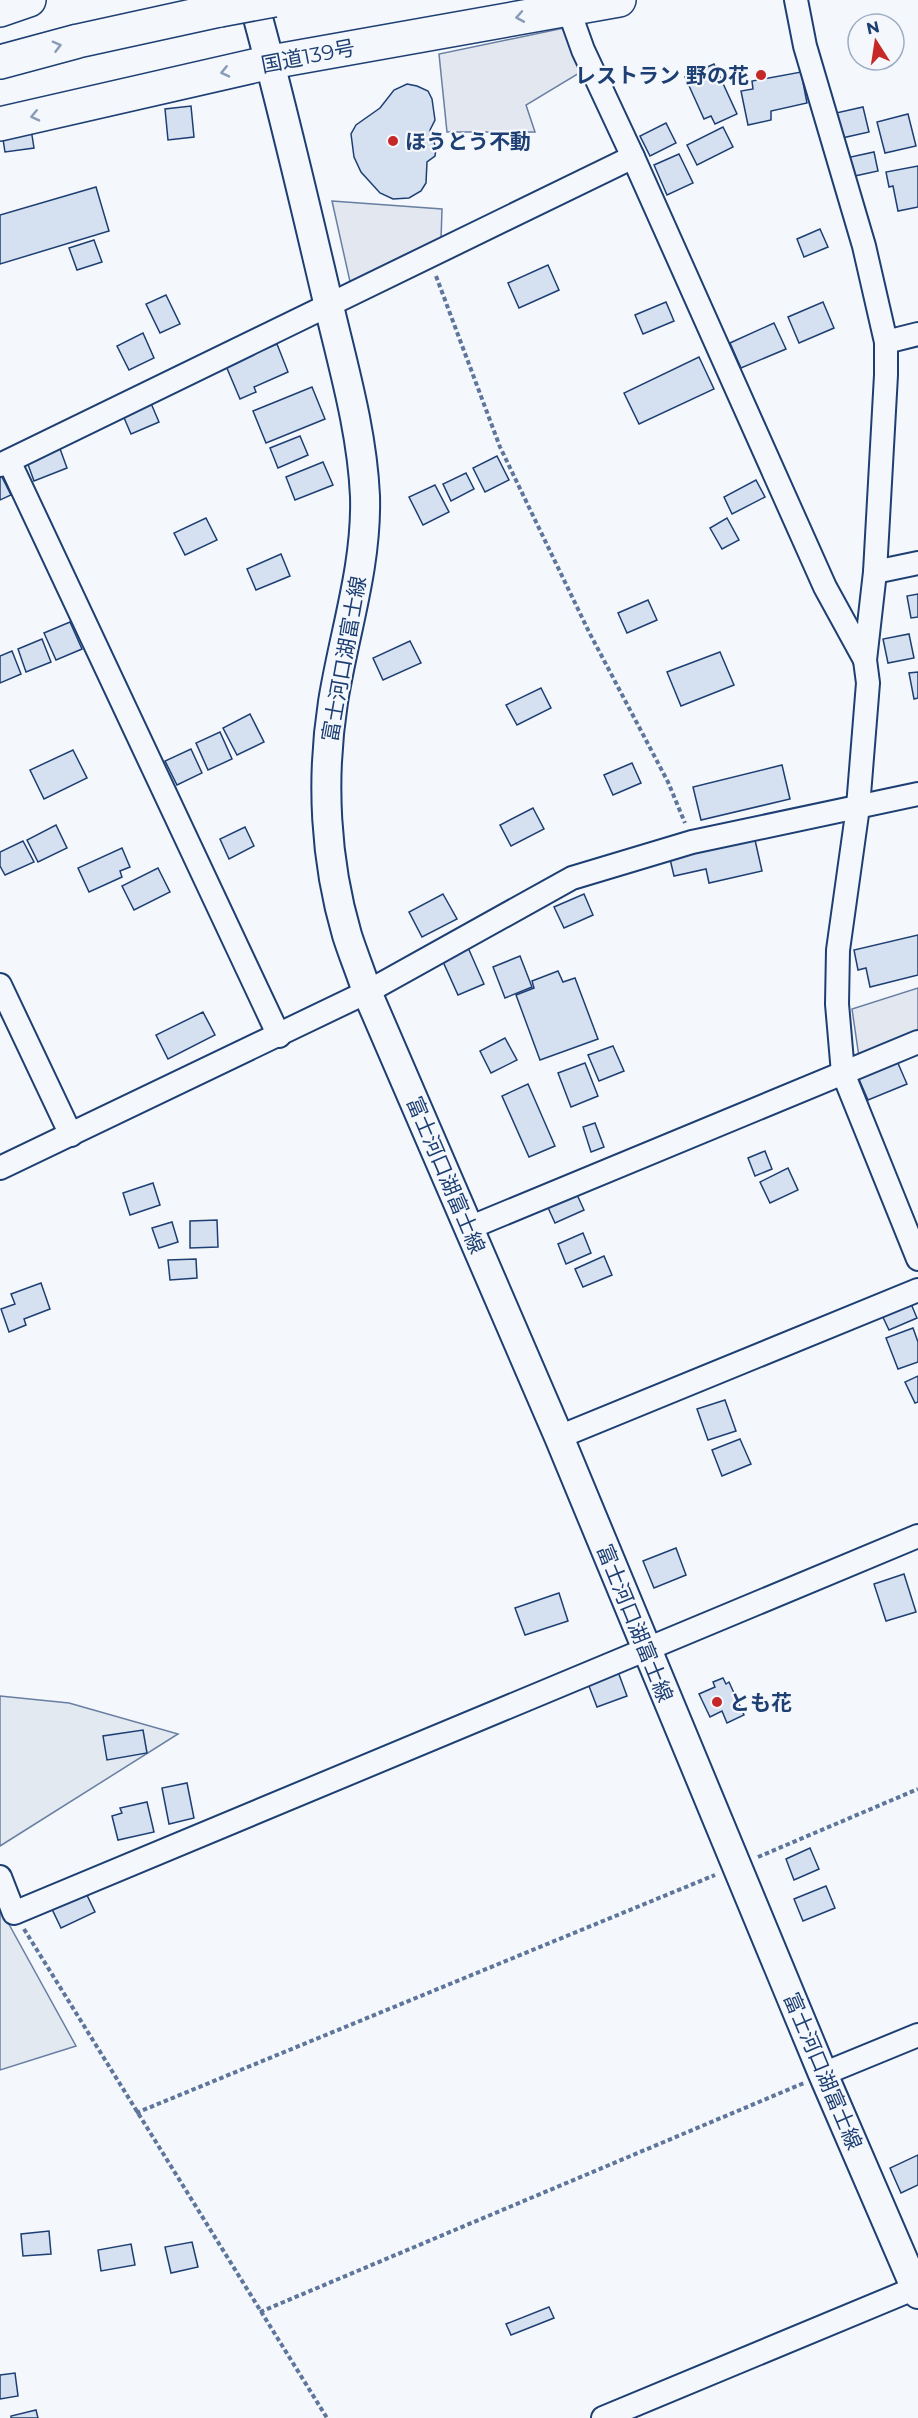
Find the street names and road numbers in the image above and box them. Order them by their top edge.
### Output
street label: 国道139号 [259,35,357,77]
street label: 富士河口湖富士線 [317,574,371,744]
street label: 富士河口湖富士線 [402,1093,490,1257]
street label: 富士河口湖富士線 [592,1540,678,1706]
street label: 富士河口湖富士線 [779,1989,867,2153]

